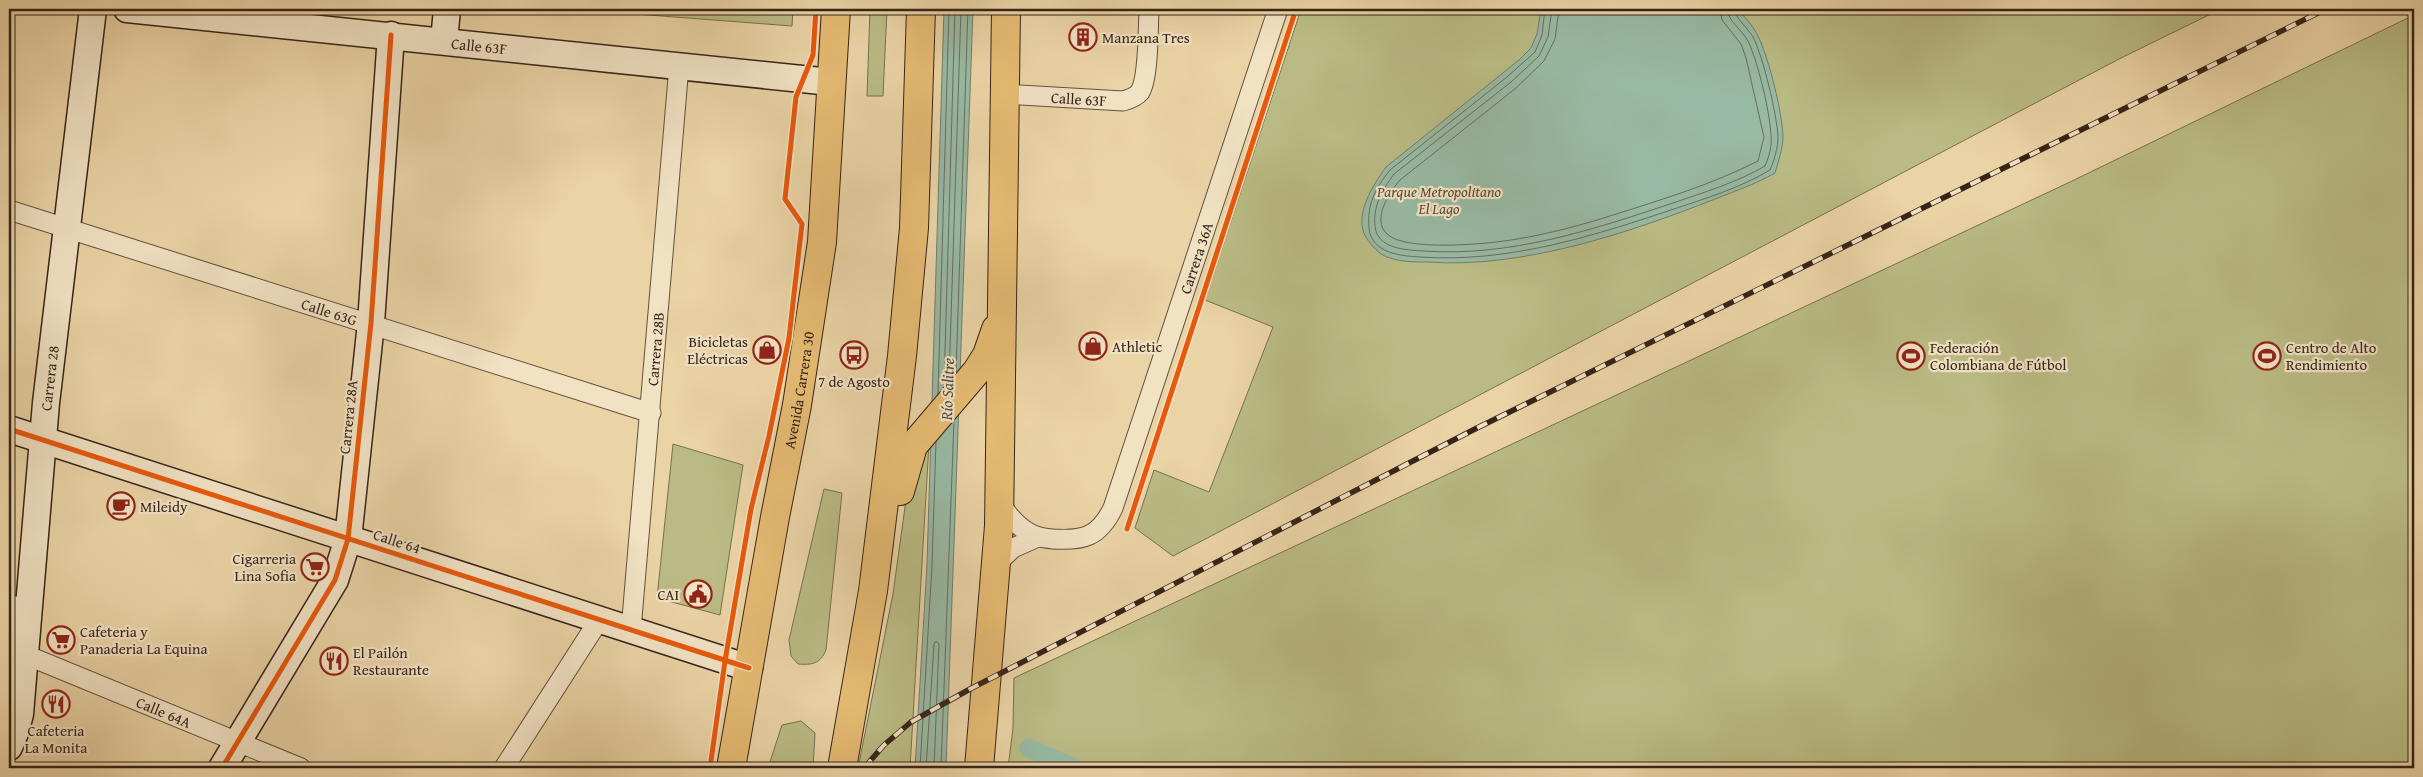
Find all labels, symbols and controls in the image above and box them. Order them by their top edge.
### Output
building icon: Manzana Tres [1068,22,1098,52]
place label: Manzana Tres [1102,27,1190,48]
street label: Calle 63F [450,32,508,59]
street label: Calle 63F [1050,86,1107,111]
park label: Parque Metropolitano El Lago [1376,181,1502,219]
street label: Carrera 36A [1174,219,1217,296]
street label: Calle 63G [299,293,360,330]
street label: Carrera 28B [641,311,669,387]
street label: Avenida Carrera 30 [778,330,819,451]
place label: Bicicletas Eléctricas [687,331,748,369]
shop icon: Athletic [1078,331,1108,361]
shop icon: Bicicletas Eléctricas [752,335,782,365]
place label: Athletic [1112,336,1163,357]
place label: Federación Colombiana de Fútbol [1930,337,2067,375]
place label: Centro de Alto Rendimiento [2286,337,2377,375]
bus stop icon: 7 de Agosto [839,340,869,370]
sports icon: Federación Colombiana de Fútbol [1896,341,1926,371]
sports icon: Centro de Alto Rendimiento [2252,341,2282,371]
street label: Carrera 28 [35,344,63,411]
water label: Río Salitre [934,357,960,422]
place label: 7 de Agosto [818,371,890,392]
street label: Carrera 28A [334,379,362,455]
cafe icon: Mileidy [106,491,136,521]
place label: Mileidy [140,496,188,517]
street label: Calle 64 [371,524,423,558]
place label: Cigarreria Lina Sofia [232,548,296,586]
supermarket icon: Cigarreria Lina Sofia [300,552,330,582]
public building icon: CAI [683,579,713,609]
place label: CAI [658,584,679,605]
place label: Cafeteria y Panaderia La Equina [80,621,208,659]
supermarket icon: Cafeteria y Panaderia La Equina [46,625,76,655]
place label: El Pailón Restaurante [353,642,429,680]
restaurant icon: El Pailón Restaurante [319,646,349,676]
restaurant icon: Cafeteria La Monita [41,689,71,719]
street label: Calle 64A [133,691,194,732]
place label: Cafeteria La Monita [25,720,87,758]

